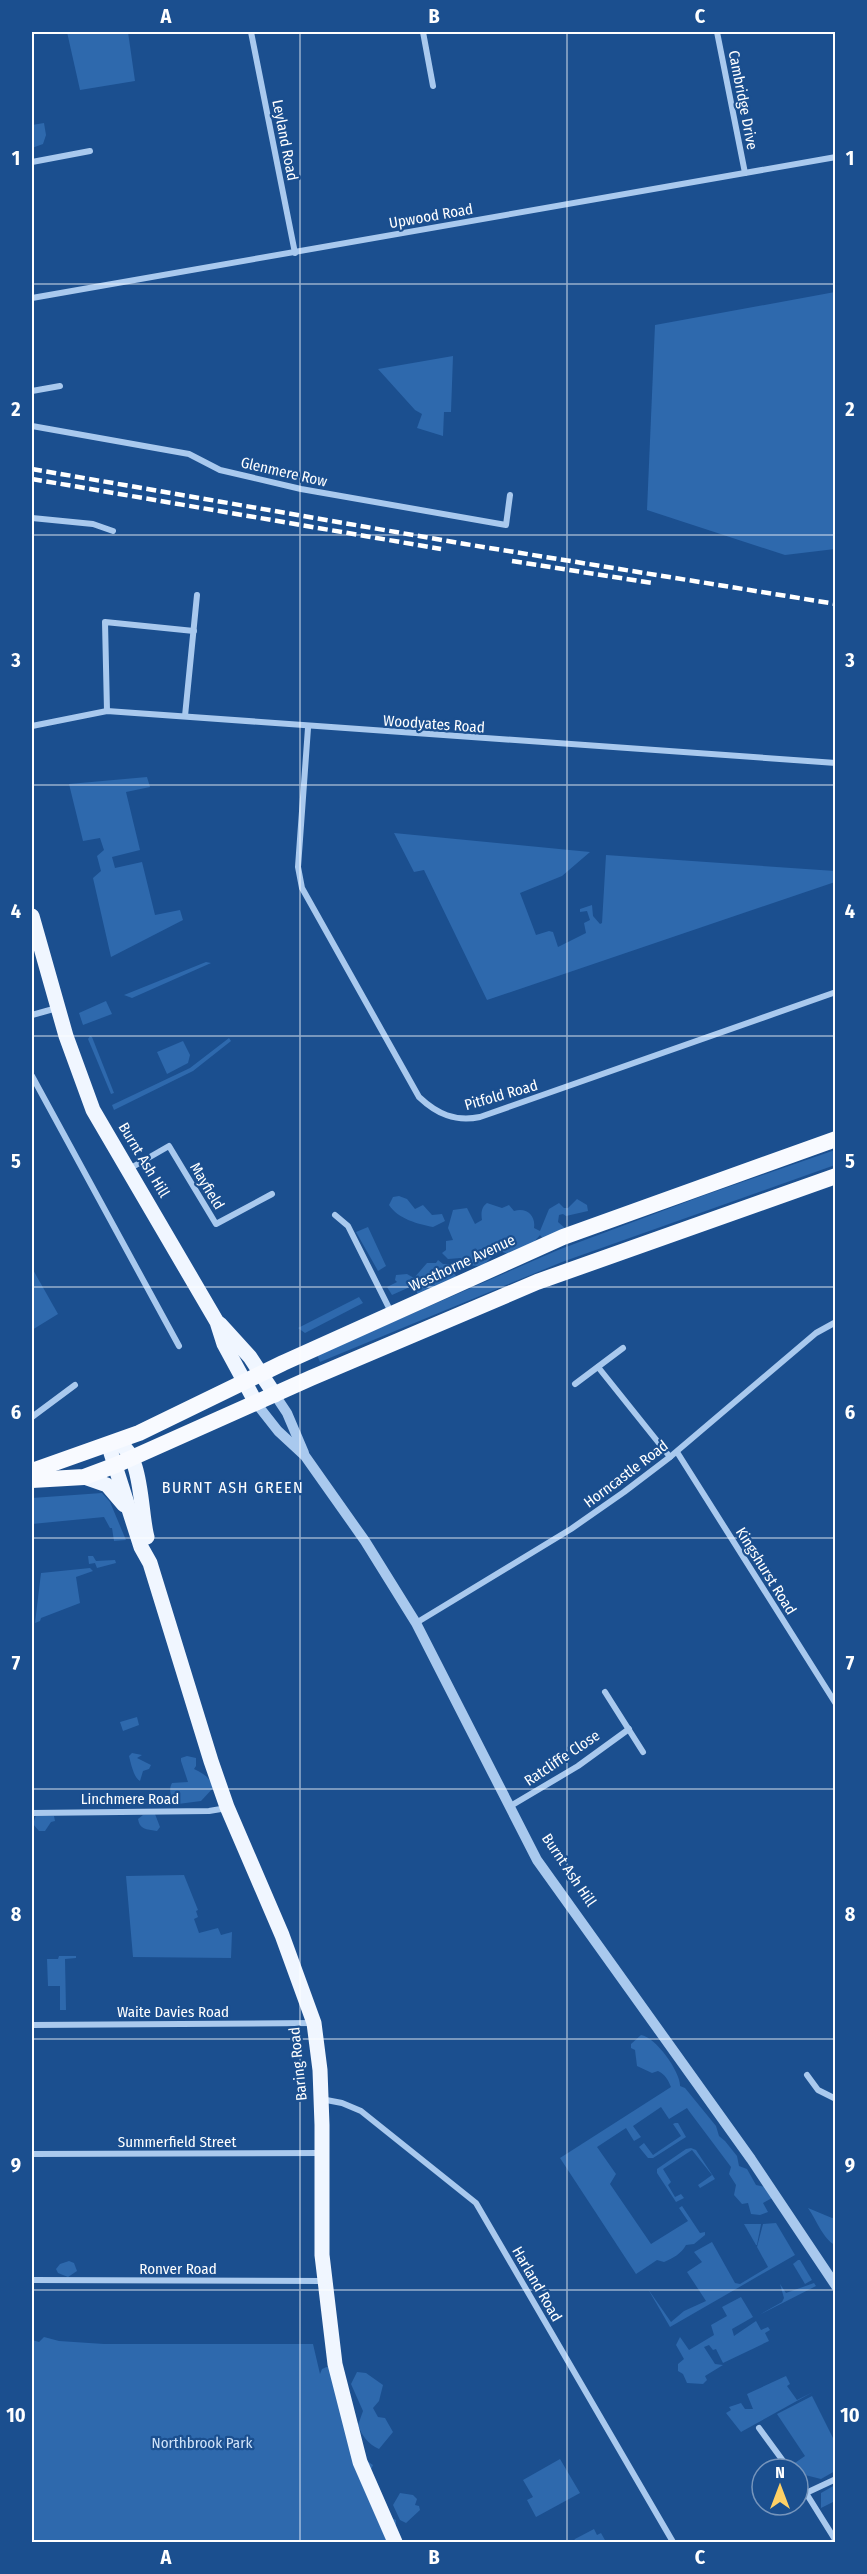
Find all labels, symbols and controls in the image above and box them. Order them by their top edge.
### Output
text: A [160,4,173,28]
text: B [428,4,440,28]
text: C [695,4,706,28]
street label: Cambridge Drive [725,49,761,151]
street label: Leyland Road [268,98,302,182]
text: 1 [12,146,20,170]
text: 1 [846,146,854,170]
street label: Upwood Road [388,200,474,232]
text: 2 [10,397,21,421]
text: 2 [844,397,855,421]
street label: Glenmere Row [239,453,329,491]
text: 3 [10,648,21,672]
text: 3 [844,648,855,672]
street label: Woodyates Road [383,711,485,737]
text: 4 [11,899,21,923]
text: 4 [845,899,855,923]
street label: Pitfold Road [462,1076,540,1114]
street label: Burnt Ash Hill [115,1119,173,1201]
text: 5 [11,1149,21,1173]
text: 5 [845,1149,855,1173]
street label: Mayfield [186,1159,228,1213]
street label: Westhorne Avenue [406,1231,518,1295]
text: 6 [11,1400,21,1424]
text: 6 [845,1400,855,1424]
street label: Horncastle Road [580,1437,672,1511]
district label: BURNT ASH GREEN [162,1478,304,1497]
street label: Kingshurst Road [732,1524,800,1618]
text: 7 [12,1651,21,1675]
text: 7 [846,1651,855,1675]
street label: Ratcliffe Close [521,1726,603,1790]
street label: Linchmere Road [81,1790,179,1808]
street label: Burnt Ash Hill [538,1830,600,1910]
text: 8 [11,1902,22,1926]
text: 8 [845,1902,856,1926]
street label: Waite Davies Road [117,2003,229,2021]
street label: Baring Road [285,2026,311,2102]
street label: Summerfield Street [118,2133,236,2151]
text: 9 [11,2153,21,2177]
text: 9 [845,2153,855,2177]
street label: Harland Road [508,2243,566,2325]
street label: Ronver Road [139,2260,217,2278]
text: 10 [6,2403,26,2427]
text: 10 [840,2403,860,2427]
park label: Northbrook Park [152,2434,252,2452]
north arrow [750,2457,810,2517]
text: N [775,2463,785,2482]
text: A [160,2545,173,2569]
text: B [428,2545,440,2569]
text: C [695,2545,706,2569]

